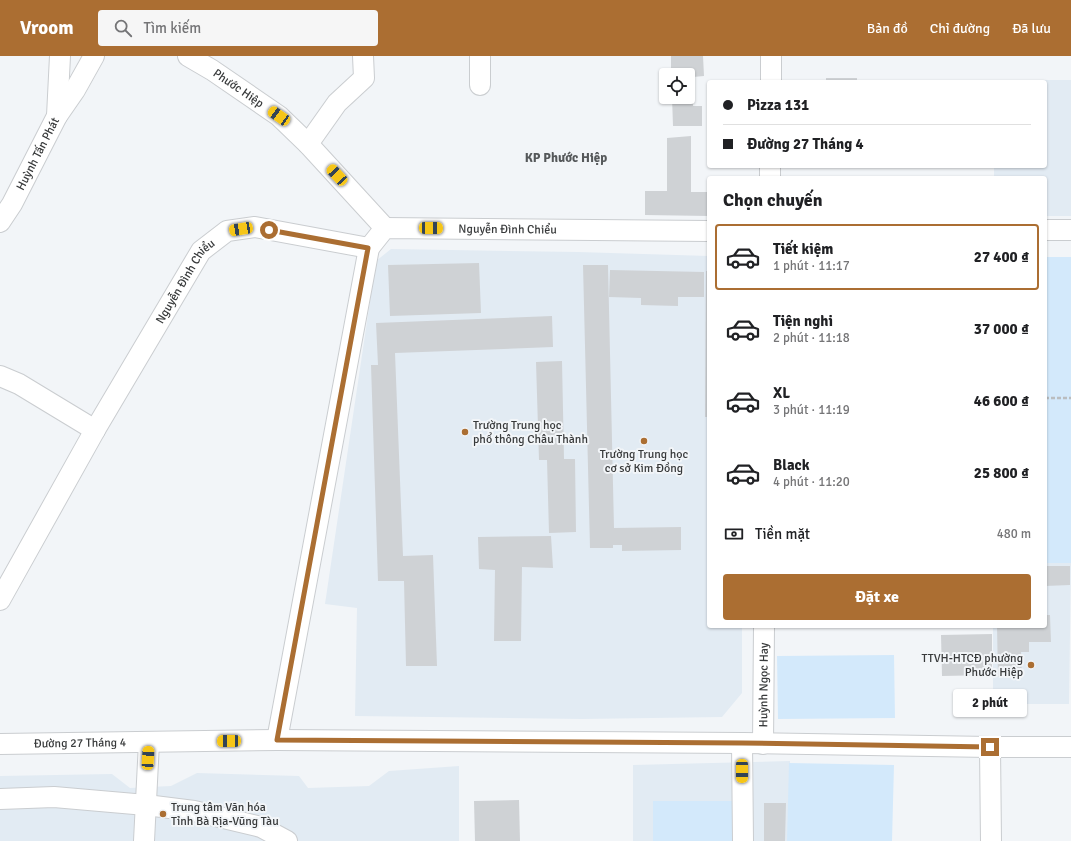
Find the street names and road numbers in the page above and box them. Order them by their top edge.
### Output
street label: Phước Hiệp [210,66,267,111]
street label: Huỳnh Tấn Phát [13,115,63,193]
street label: Nguyễn Đình Chiểu [458,222,557,238]
street label: Nguyễn Đình Chiểu [153,236,218,326]
street label: Huỳnh Ngọc Hay [756,642,772,727]
street label: Đường 27 Tháng 4 [34,735,127,752]

